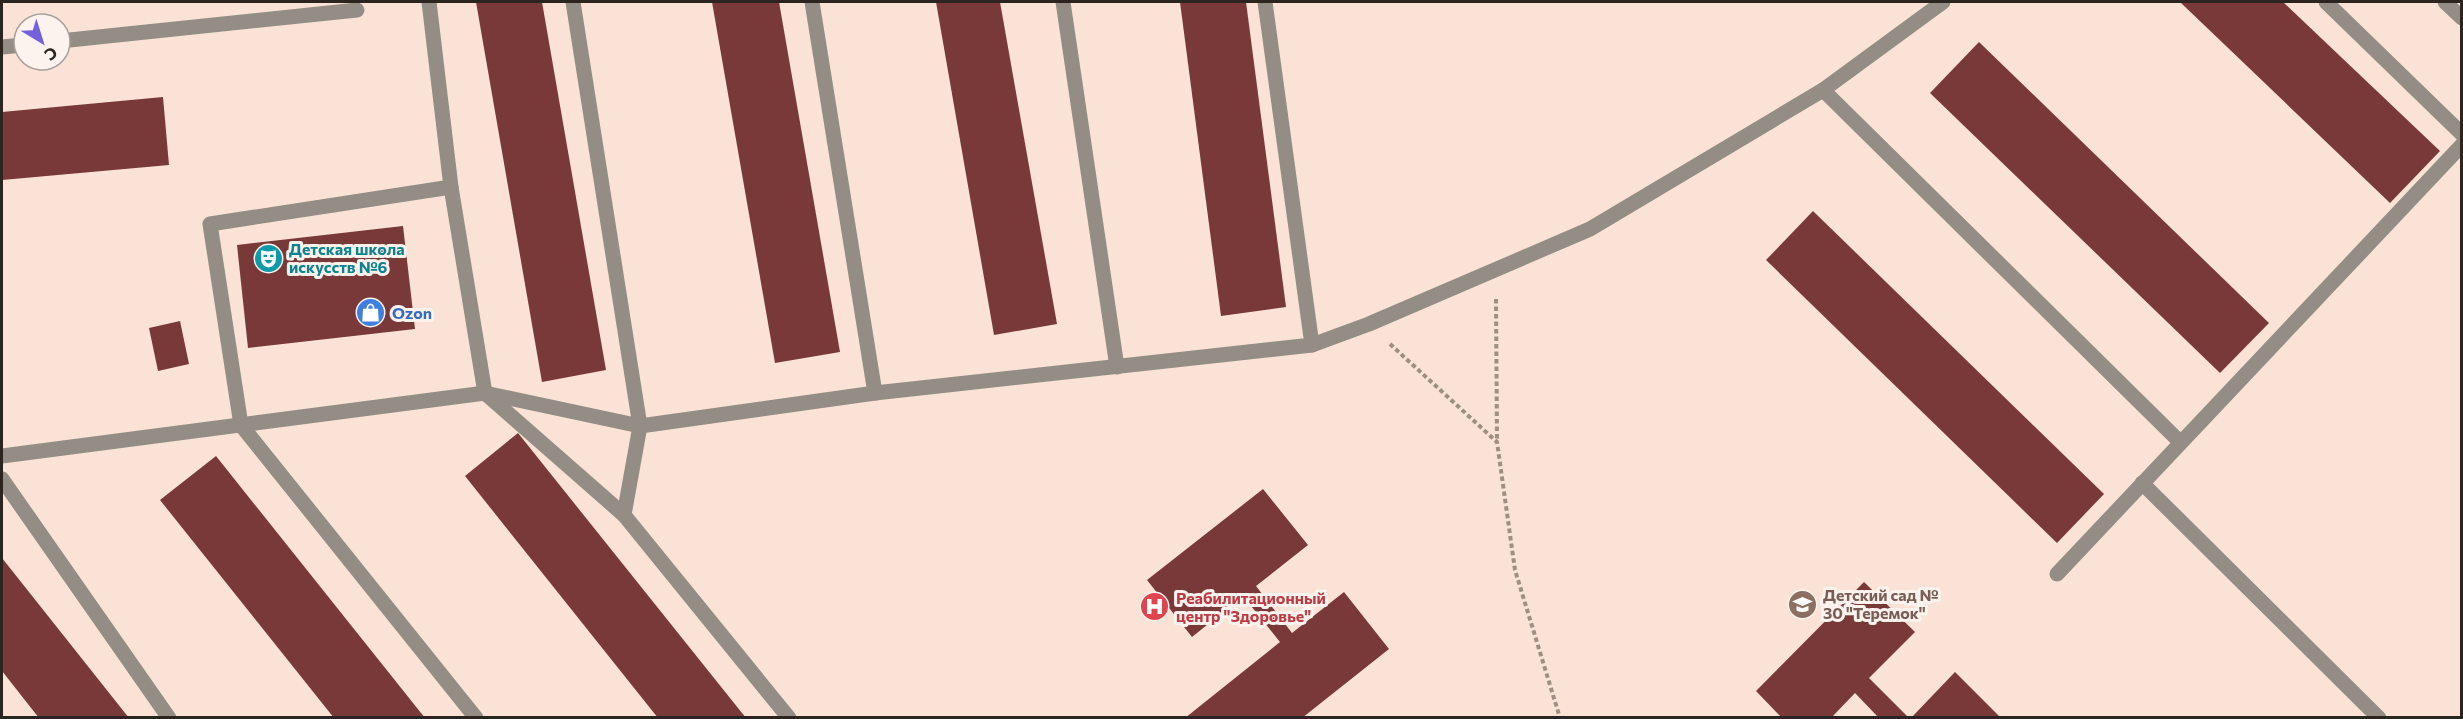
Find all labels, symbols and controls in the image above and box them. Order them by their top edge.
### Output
north arrow [12,12,72,72]
text: С [41,43,62,65]
place label: Детская школа искусств №6 [289,239,405,276]
theatre icon: Детская школа искусств №6 [252,242,284,274]
shop icon: Ozon [355,297,387,329]
place label: Ozon [392,303,432,322]
place label: Детский сад № 30 "Теремок" [1823,585,1939,622]
place label: Реабилитационный центр "Здоровье" [1176,588,1326,625]
school or university icon: Детский сад № 30 "Теремок" [1786,588,1818,620]
hospital icon: Реабилитационный центр "Здоровье" [1139,591,1171,623]

